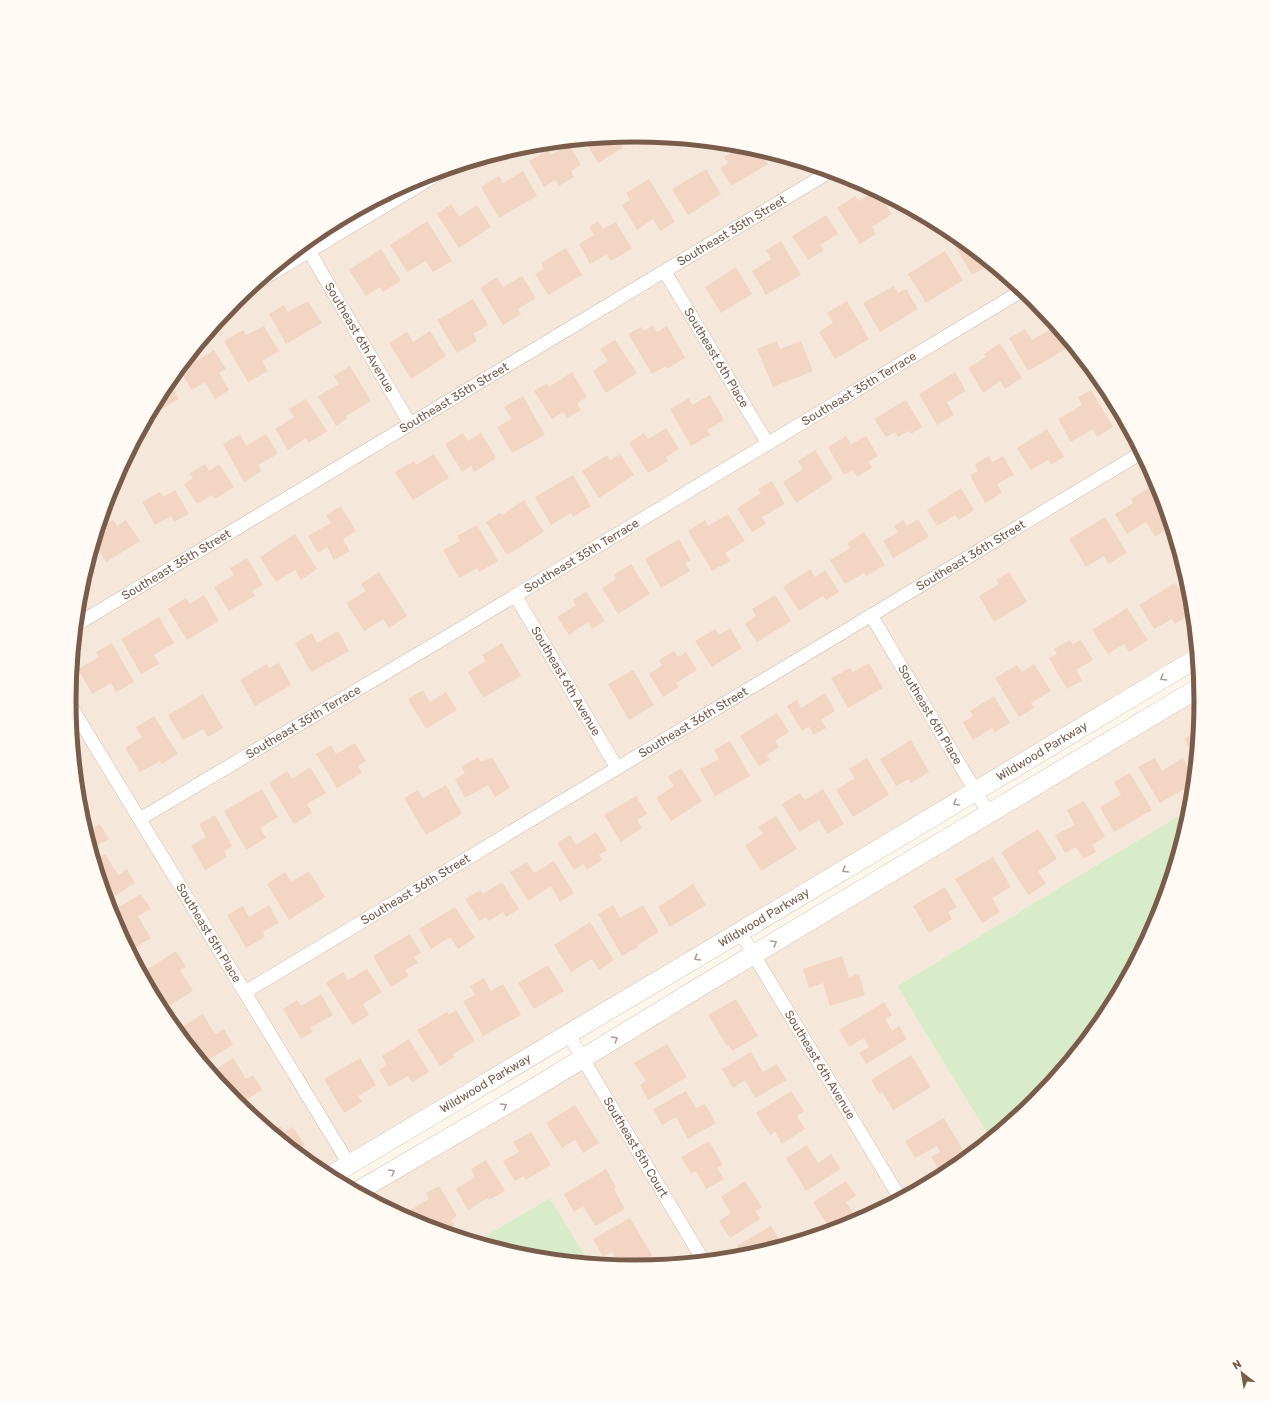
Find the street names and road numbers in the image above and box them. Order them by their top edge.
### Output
street label: Southeast 35th Street [675,192,789,269]
street label: Southeast 6th Avenue [322,280,397,395]
street label: Southeast 6th Place [681,305,752,410]
street label: Southeast 35th Terrace [799,349,919,429]
street label: Southeast 35th Street [397,359,511,436]
street label: Southeast 35th Terrace [522,516,642,596]
street label: Southeast 36th Street [914,517,1028,594]
street label: Southeast 35th Street [119,526,234,603]
street label: Southeast 6th Avenue [528,624,604,739]
street label: Southeast 6th Place [895,662,965,767]
street label: Southeast 35th Terrace [243,682,364,761]
street label: Southeast 36th Street [636,684,751,761]
street label: Wildwood Parkway [994,718,1090,784]
street label: Southeast 36th Street [358,851,473,928]
street label: Southeast 5th Place [173,881,244,985]
street label: Wildwood Parkway [716,885,812,950]
street label: Southeast 6th Avenue [782,1008,858,1122]
street label: Wildwood Parkway [437,1051,534,1116]
street label: Southeast 5th Court [600,1095,671,1200]

